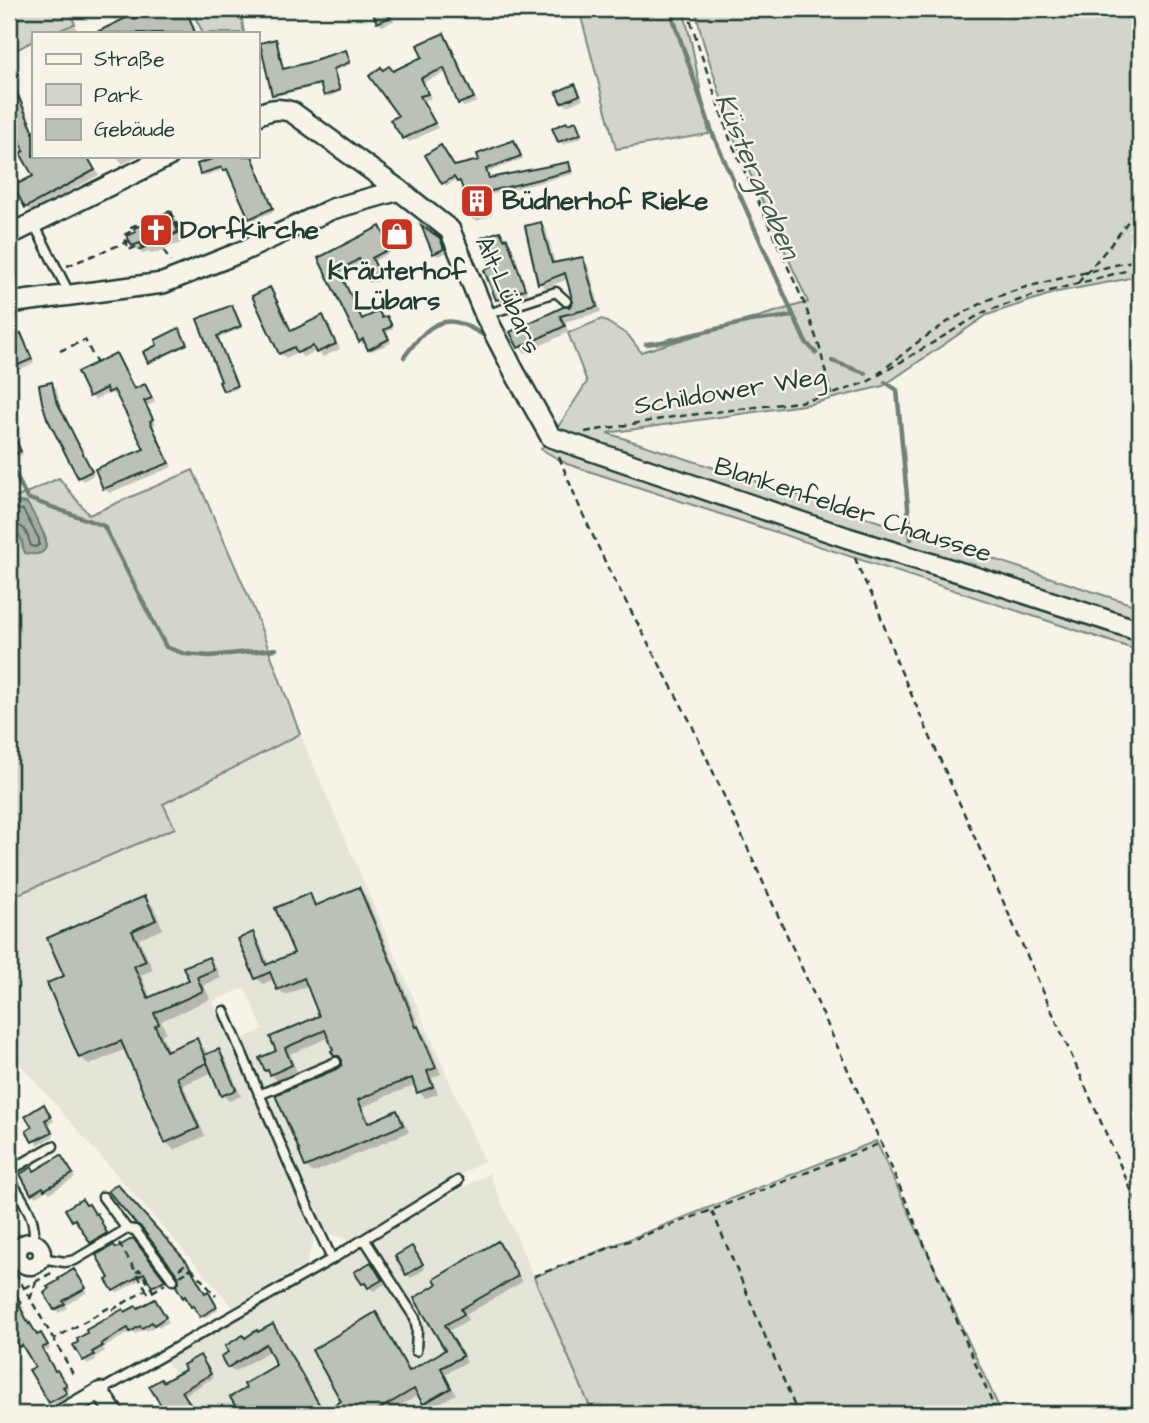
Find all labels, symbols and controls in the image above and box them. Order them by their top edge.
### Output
legend [32,32,259,158]
text: Straße [94,45,165,74]
text: Park [94,81,143,110]
water label: Küstergraben [704,87,810,267]
text: Gebäude [94,115,175,144]
building icon: Büdnerhof Rieke [458,182,496,220]
place label: Büdnerhof Rieke [502,183,708,219]
church icon: Dorfkirche [137,211,175,249]
place label: Dorfkirche [180,212,319,248]
shop icon: Kräuterhof Lübars [378,215,416,253]
street label: Alt-Lübars [466,230,550,360]
place label: Kräuterhof Lübars [328,253,467,319]
street label: Schildower Weg [631,358,829,426]
street label: Blankenfelder Chaussee [710,448,996,572]

